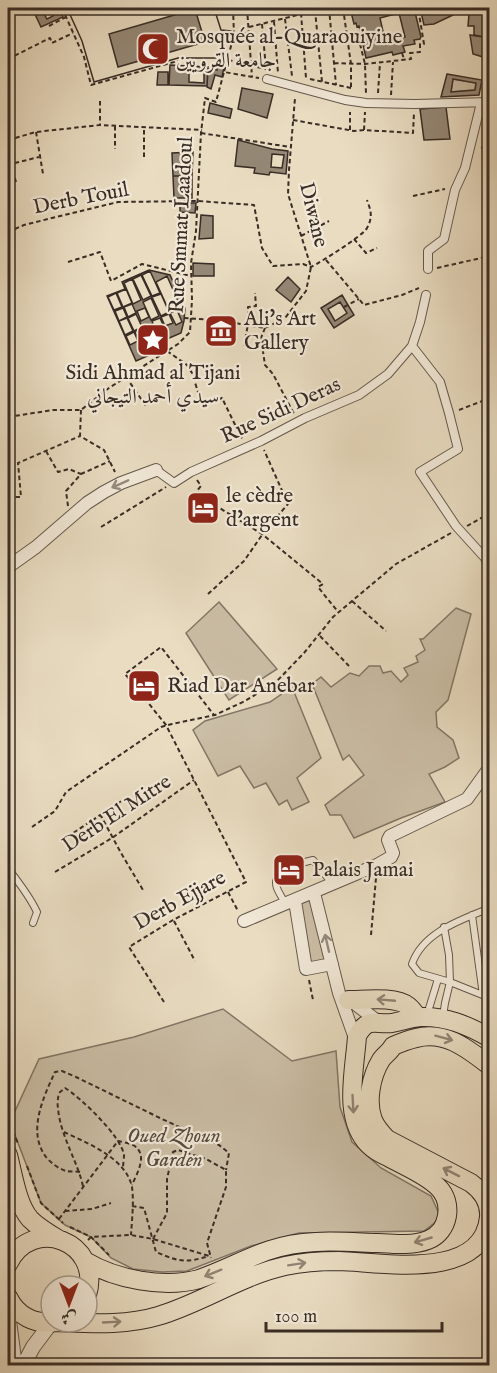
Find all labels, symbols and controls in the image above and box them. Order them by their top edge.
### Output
place label: Mosquée al-Quaraouiyine جامعة القرويين [176,24,403,75]
mosque icon: Mosquée al-Quaraouiyine جامعة القرويين [135,31,171,67]
street label: Rue Smmat Laadoul [164,136,200,314]
street label: Derb Touil [31,176,131,222]
street label: Diwane [292,180,334,251]
place label: Ali's Art Gallery [243,306,316,357]
museum icon: Ali's Art Gallery [203,313,239,349]
place icon: Sidi Ahmad al Tijani سيدي أحمد التيجاني [135,322,171,358]
place label: Sidi Ahmad al Tijani سيدي أحمد التيجاني [65,360,241,413]
street label: Rue Sidi Deras [217,371,345,451]
one-way arrow [112,479,130,490]
place label: le cèdre d'argent [226,483,299,534]
hotel icon: le cèdre d'argent [185,490,221,526]
hotel icon: Riad Dar Anebar [126,668,162,704]
place label: Riad Dar Anebar [167,673,315,700]
street label: Derb El Mitre [57,769,177,859]
hotel icon: Palais Jamai [271,852,307,888]
place label: Palais Jamai [312,857,414,884]
street label: Derb Ejjare [129,865,231,937]
one-way arrow [320,933,332,952]
one-way arrow [377,995,397,1006]
one-way arrow [434,1033,453,1045]
one-way arrow [347,1093,358,1113]
park label: Oued Zhoun Garden [127,1123,221,1174]
one-way arrow [442,1166,460,1177]
one-way arrow [414,1235,433,1246]
one-way arrow [287,1258,306,1269]
one-way arrow [204,1268,223,1279]
north arrow [39,1274,99,1334]
scale bar [266,1295,442,1333]
text: 100 m [275,1306,317,1329]
text: ش [61,1307,77,1327]
one-way arrow [102,1317,122,1328]

